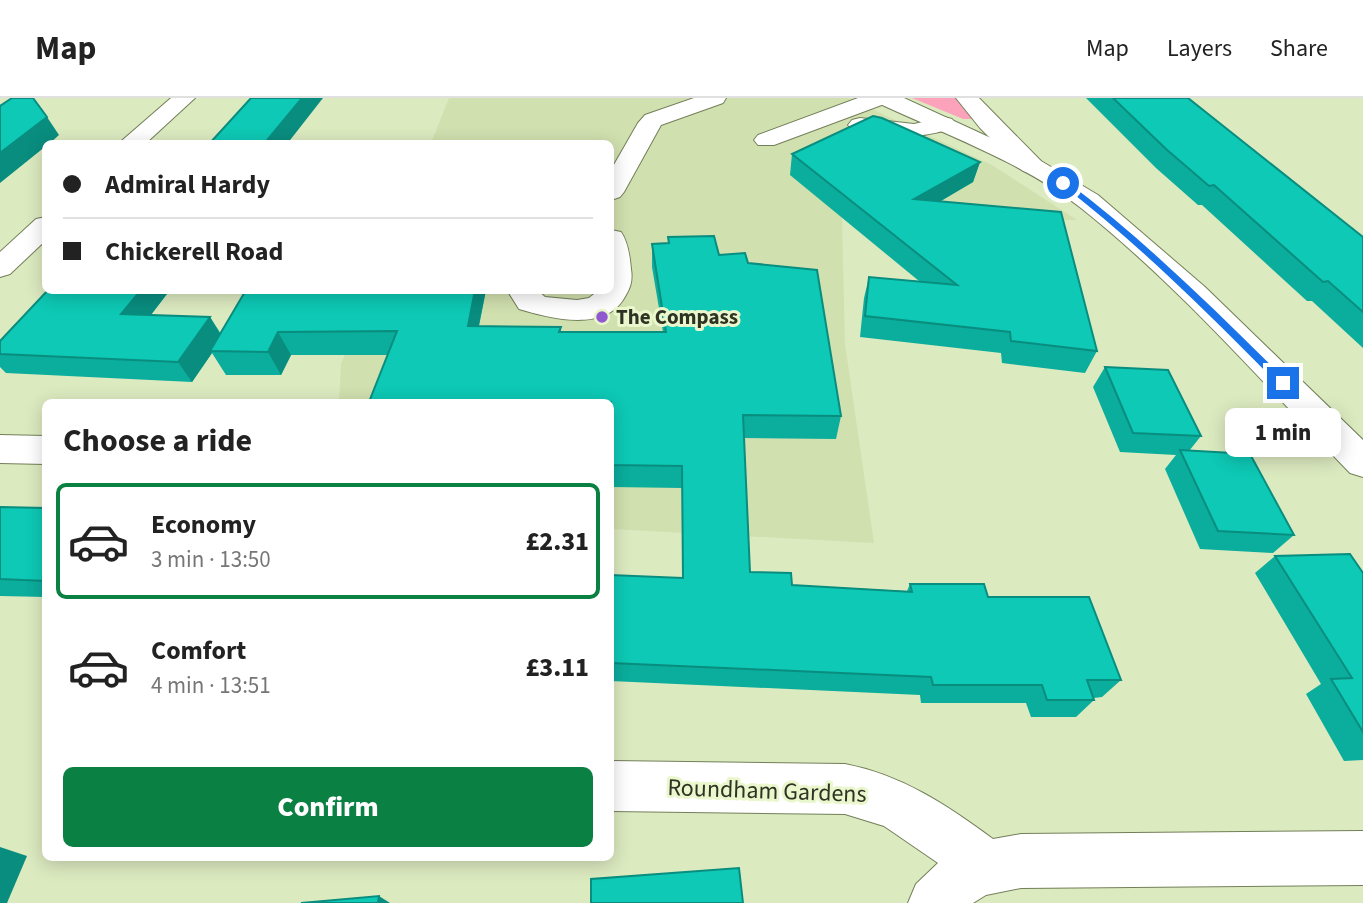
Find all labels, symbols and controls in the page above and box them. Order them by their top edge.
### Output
text: Map [35,25,96,72]
text: Map [1086,31,1129,66]
text: Layers [1167,31,1232,66]
text: Share [1270,31,1328,66]
text: Admiral Hardy [105,166,270,203]
route start [1047,167,1079,199]
text: Chickerell Road [105,233,283,270]
place label: The Compass [616,302,738,332]
marker: The Compass [594,309,610,325]
route end [1267,367,1299,399]
callout: 1 min [1225,408,1341,456]
text: 1 min [1255,416,1311,449]
text: Choose a ride [63,418,252,464]
text: Economy [151,506,256,543]
icon: car [67,510,130,573]
text: £2.31 [525,523,589,560]
text: 3 min · 13:50 [151,543,271,576]
text: Comfort [151,632,246,669]
icon: car [67,636,130,699]
text: £3.11 [525,649,589,686]
text: 4 min · 13:51 [151,669,271,702]
button: Confirm [63,767,593,847]
street label: Roundham Gardens [667,770,867,812]

